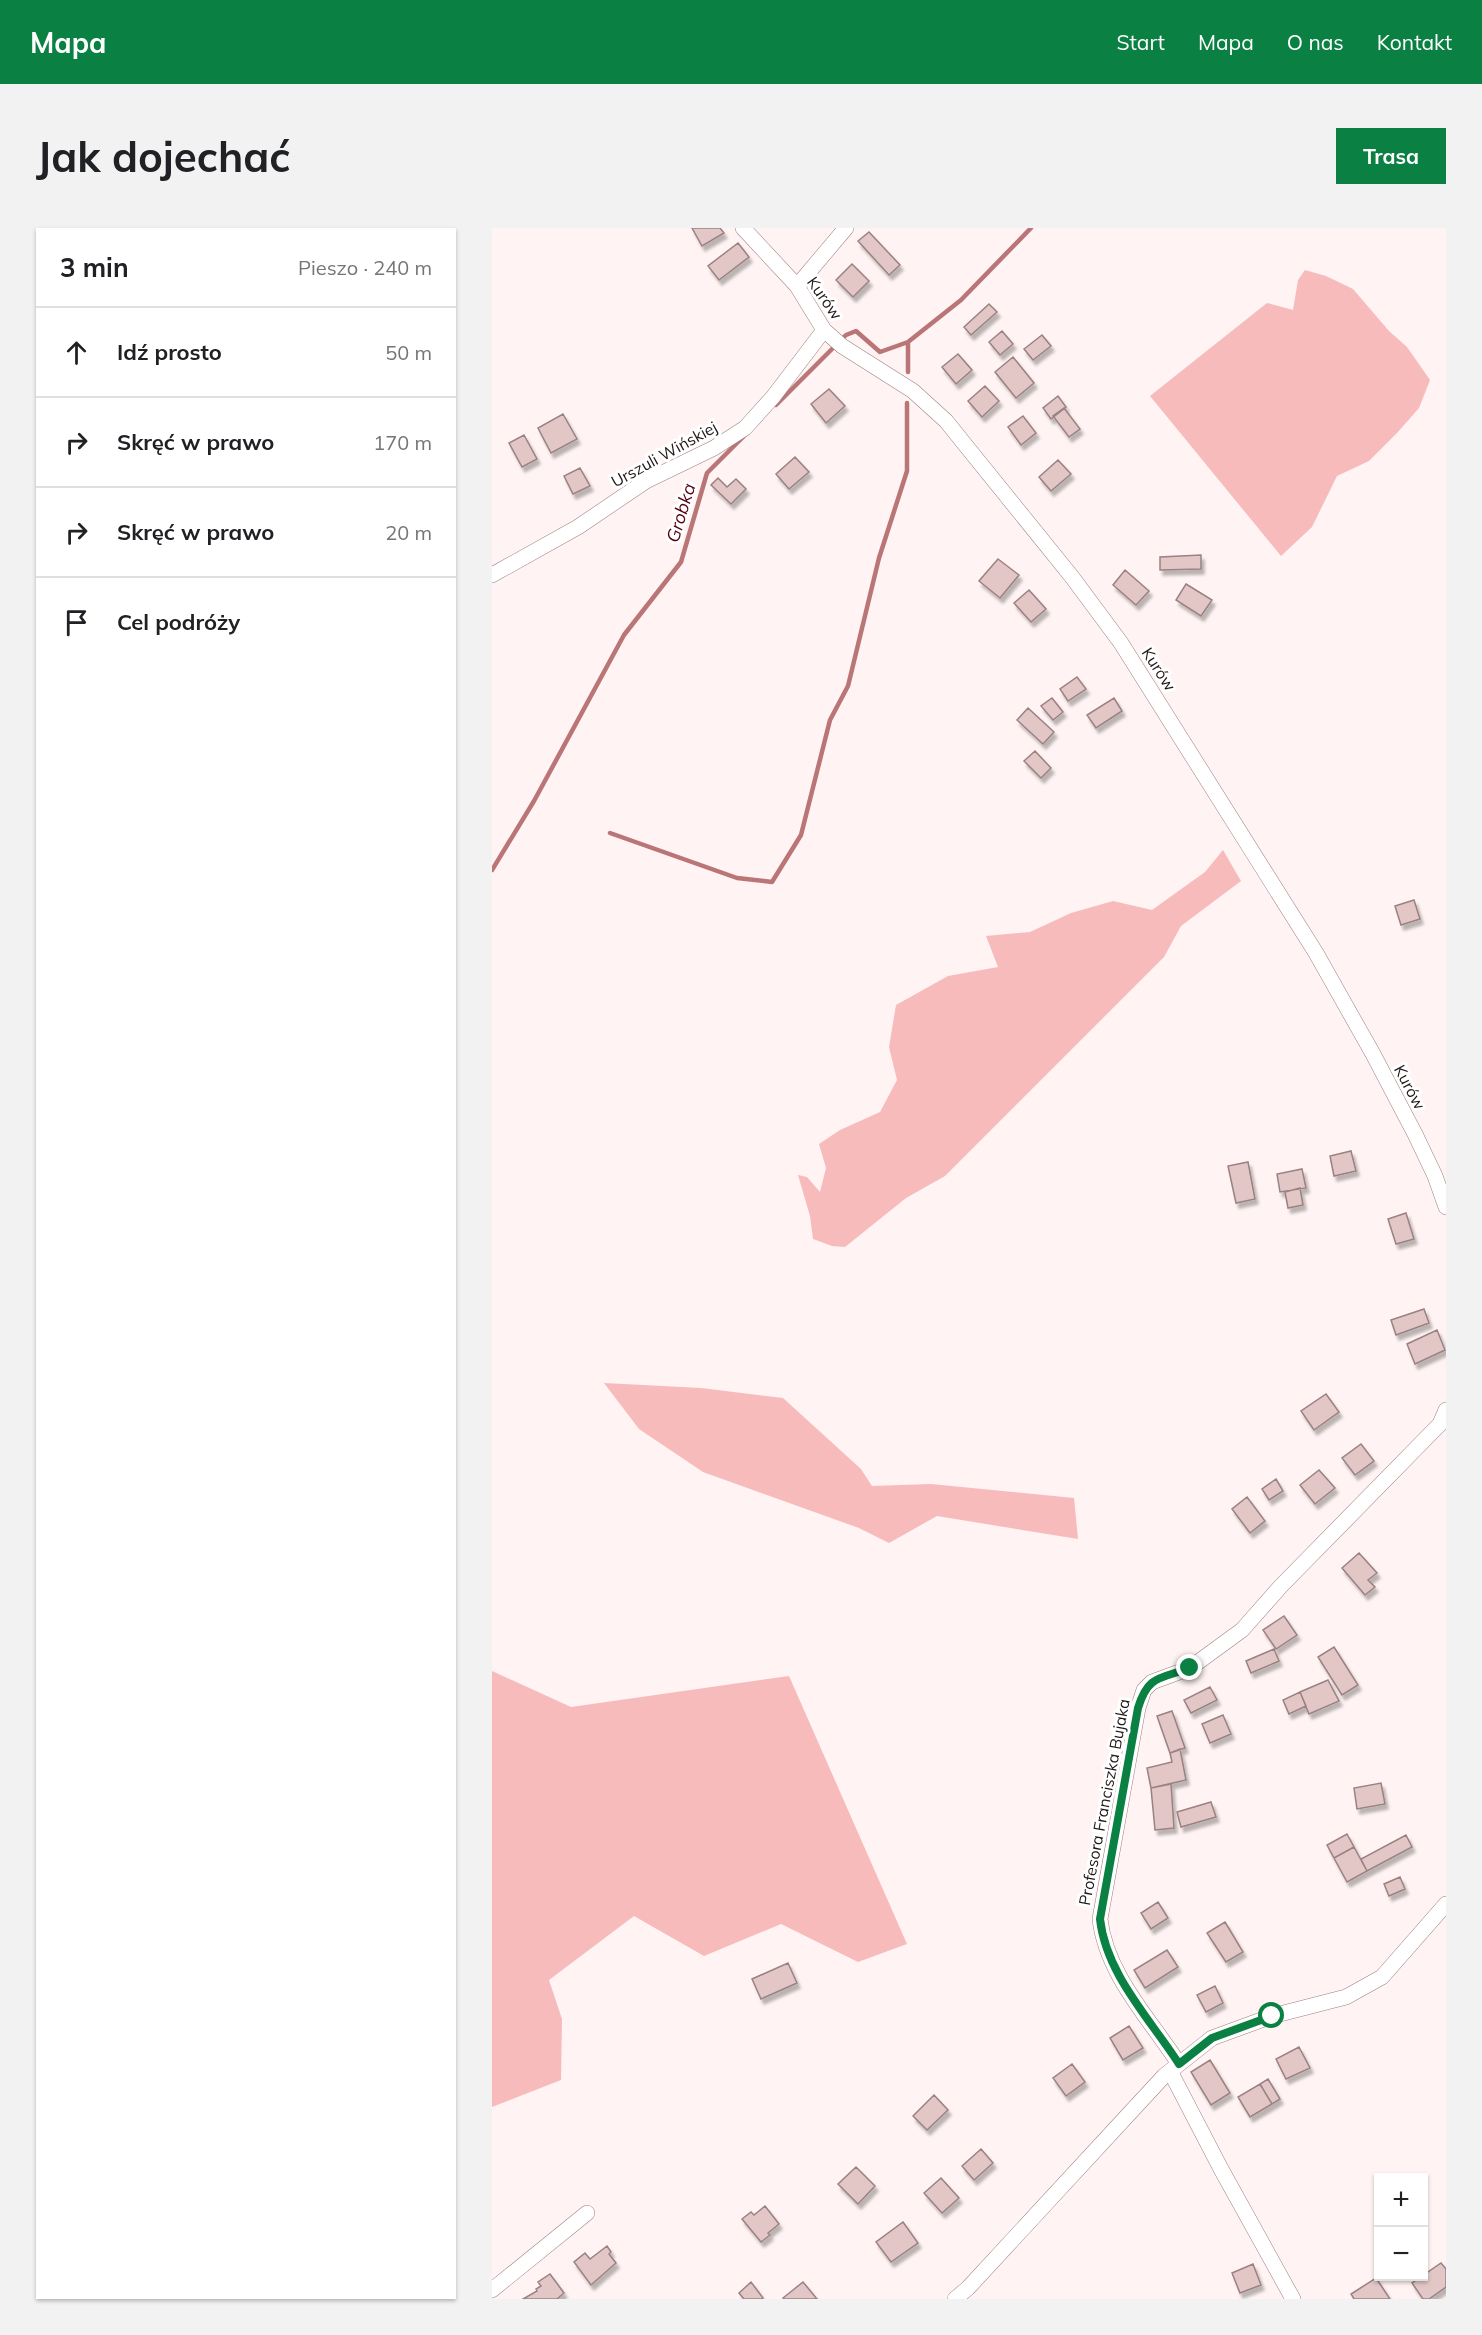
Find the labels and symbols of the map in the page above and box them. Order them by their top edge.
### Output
street label: Kurów [803,273,847,323]
street label: Urszuli Wińskiej [608,417,720,491]
water label: Grobka [661,480,700,545]
street label: Kurów [1138,643,1180,695]
street label: Kurów [1390,1061,1430,1113]
route end [1176,1654,1202,1680]
street label: Profesora Franciszka Bujaka [1074,1697,1134,1907]
route start [1258,2002,1284,2028]

